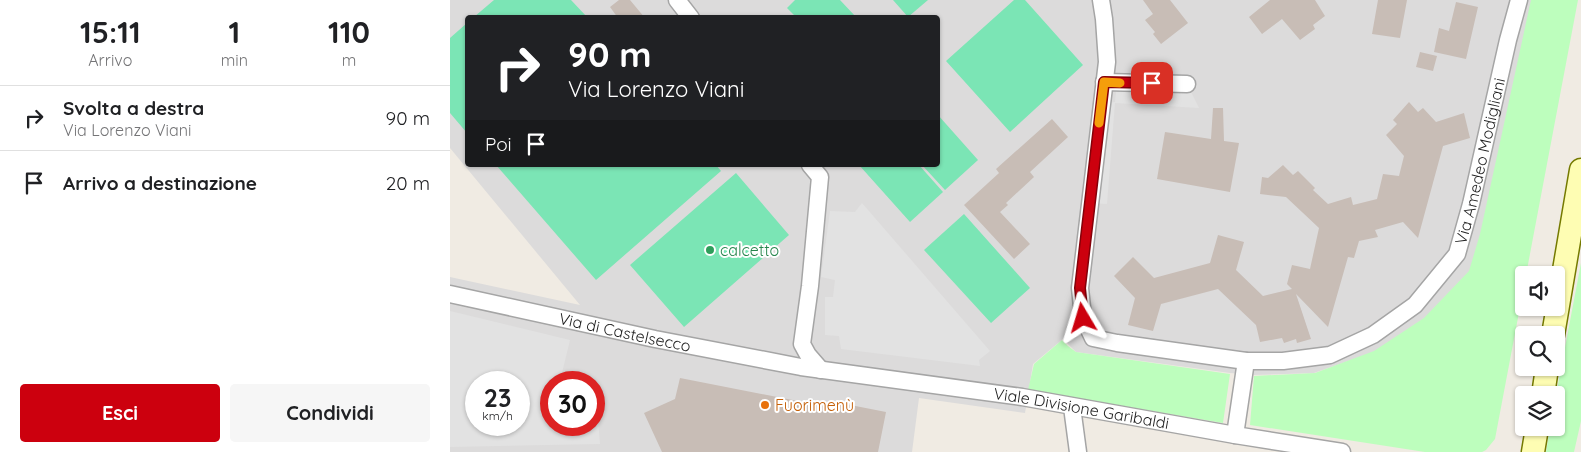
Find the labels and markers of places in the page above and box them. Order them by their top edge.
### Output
pin [1131,62,1173,104]
place label: calcetto [720,240,779,260]
marker: calcetto [704,244,716,256]
place label: Fuorimenù [775,395,854,415]
marker: Fuorimenù [759,399,771,411]

